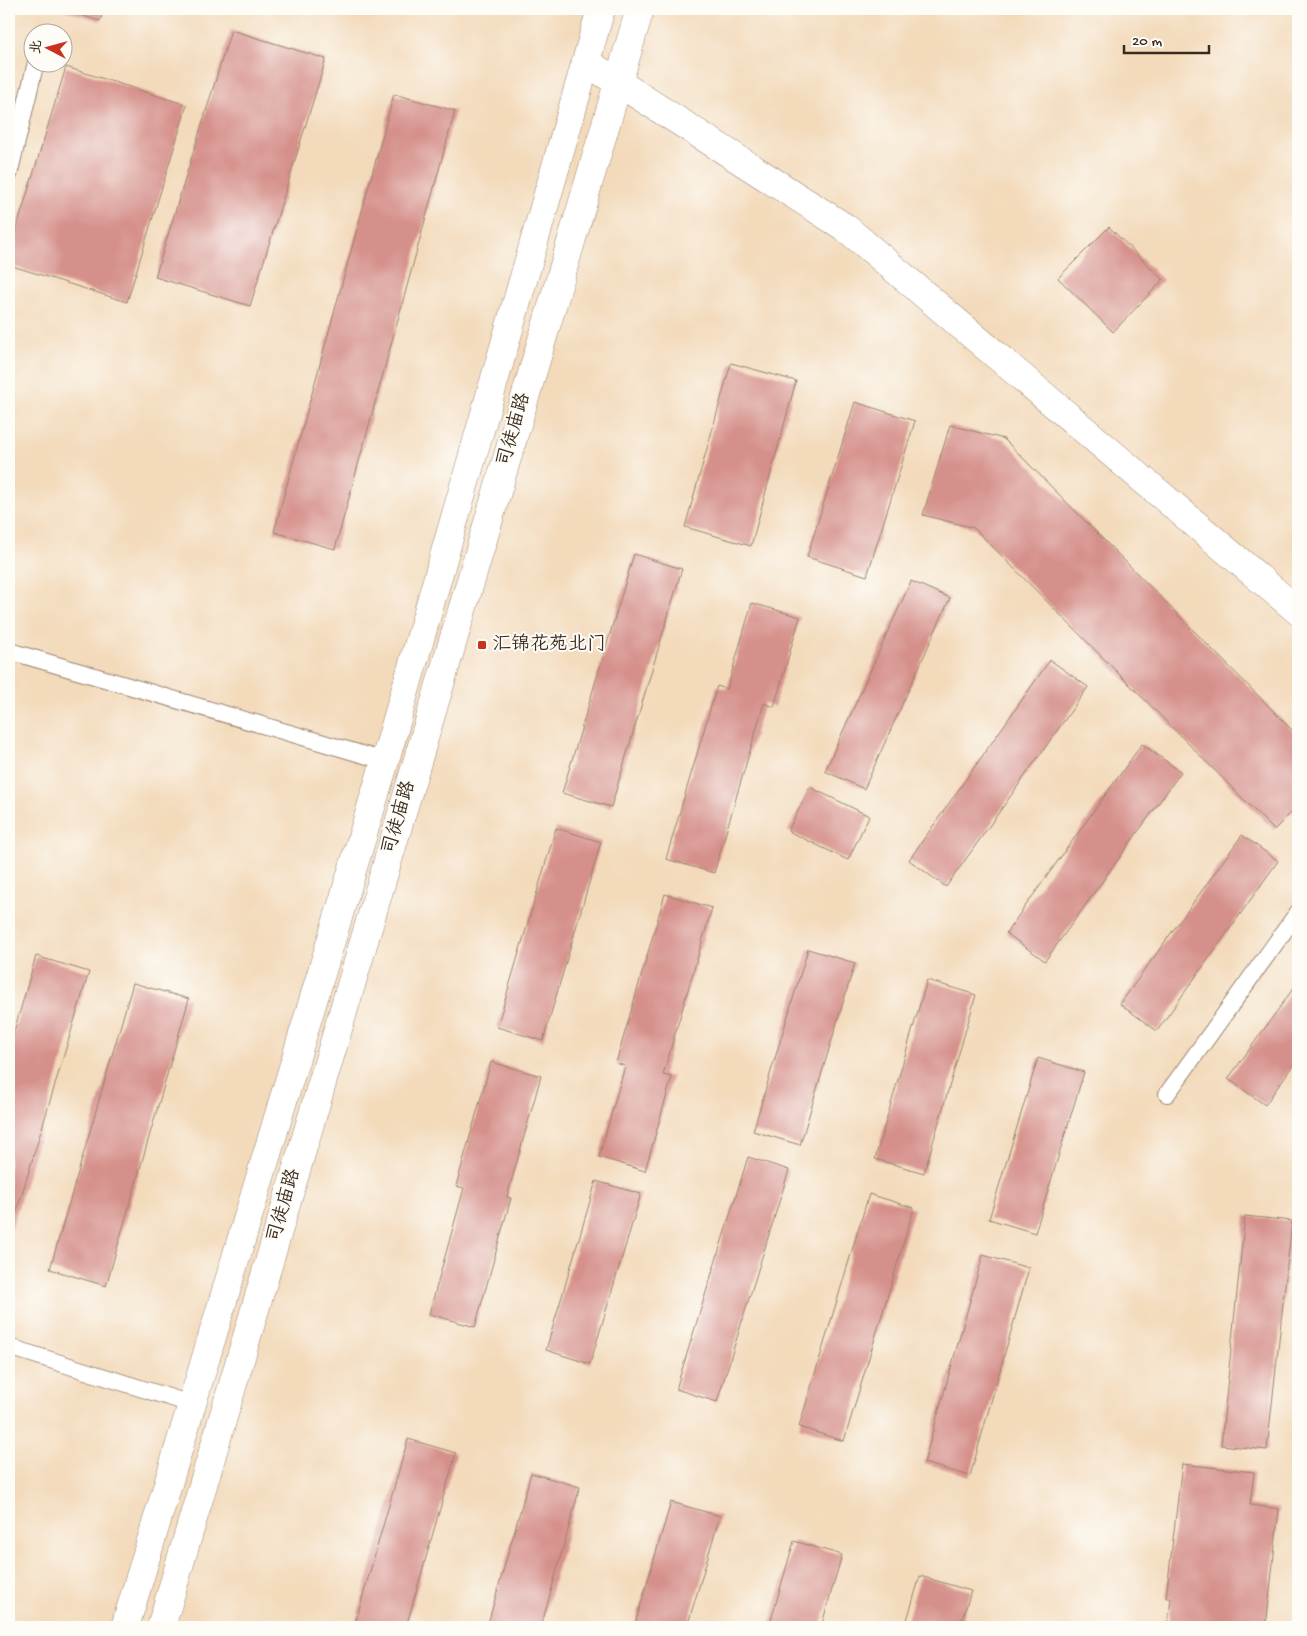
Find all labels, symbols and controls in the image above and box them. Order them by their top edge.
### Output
north arrow [22,22,72,72]
scale bar [1124,22,1210,54]
text: 20 m [1132,33,1162,51]
text: 北 [28,39,47,55]
street label: 司徒庙路 [493,390,537,470]
place label: 汇锦花苑北门 [492,633,606,657]
marker: 汇锦花苑北门 [476,639,488,651]
street label: 司徒庙路 [378,778,422,858]
street label: 司徒庙路 [263,1166,307,1246]

